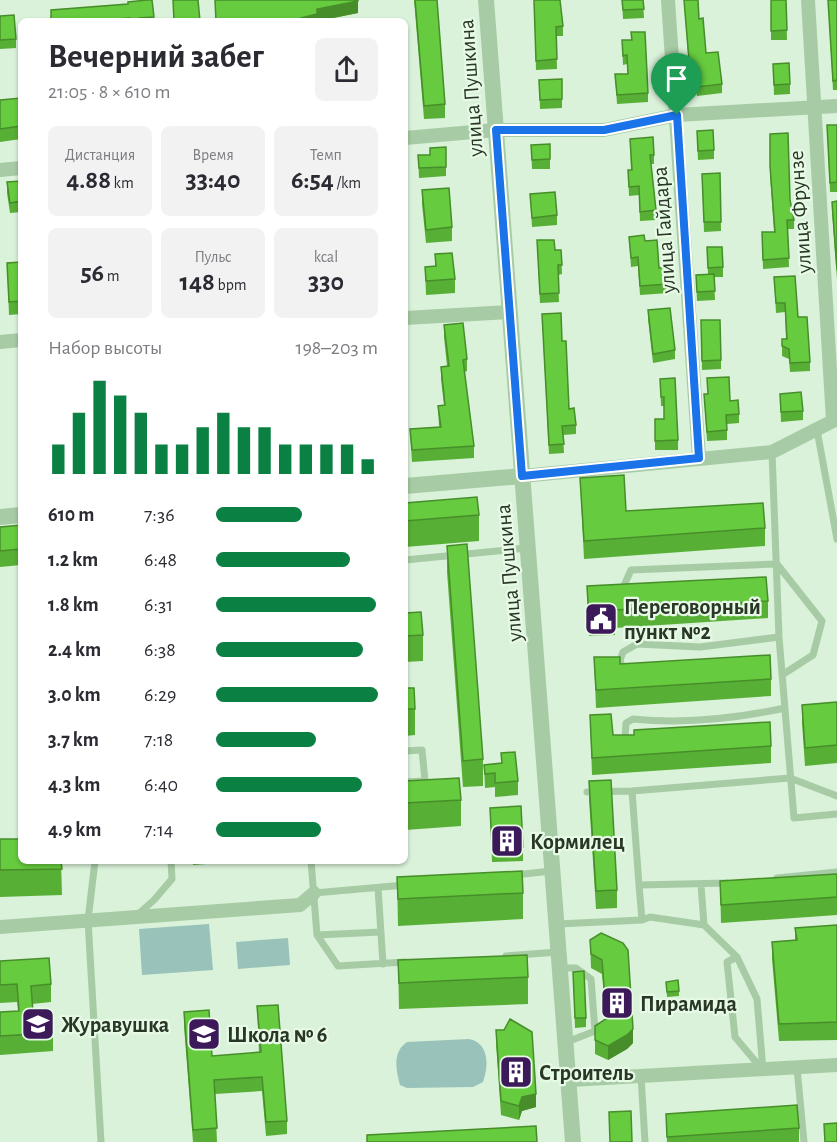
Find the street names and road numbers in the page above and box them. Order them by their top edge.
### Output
street label: улица Пушкина [455,18,487,159]
street label: улица Фрунзе [785,150,815,275]
street label: улица Гайдара [649,166,679,295]
street label: улица Пушкина [492,503,526,644]

